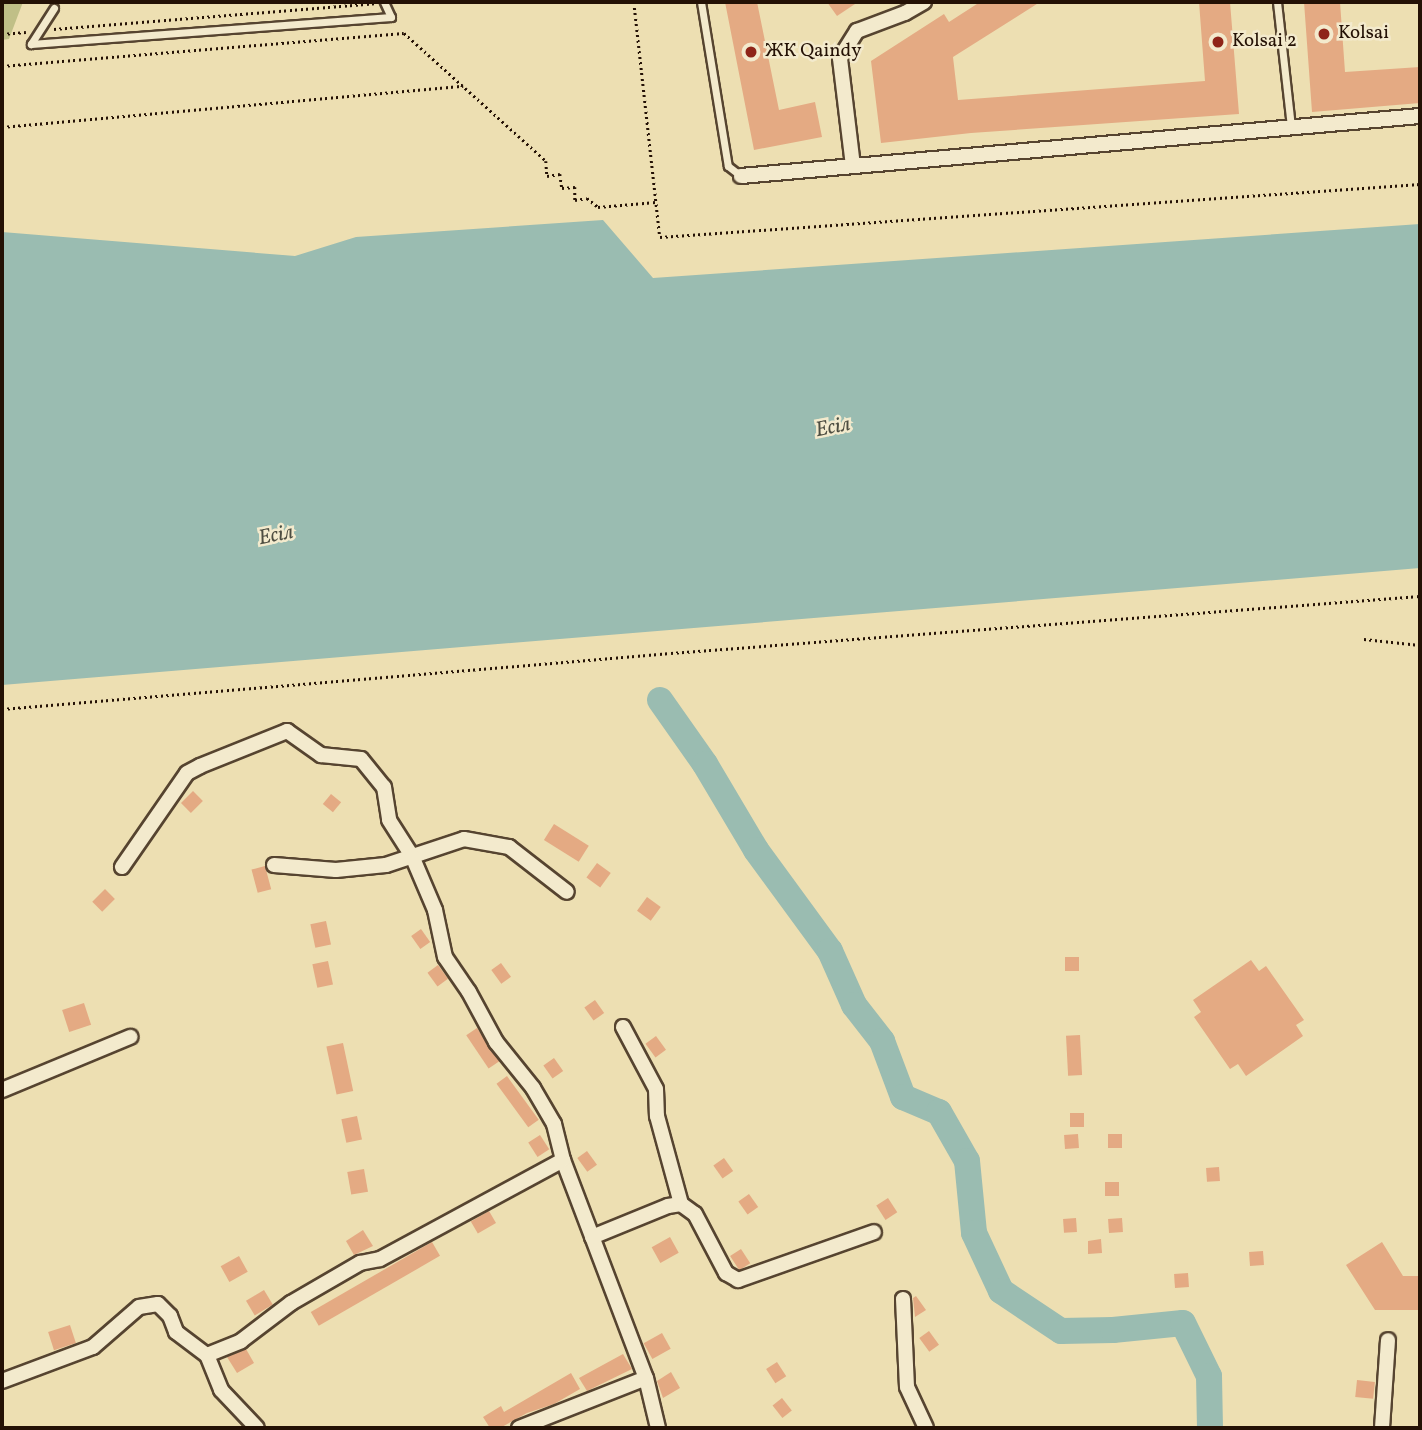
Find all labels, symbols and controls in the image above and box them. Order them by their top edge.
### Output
place label: Kolsai [1338,23,1389,45]
marker: Kolsai [1316,26,1332,42]
place label: Kolsai 2 [1232,31,1297,53]
marker: Kolsai 2 [1210,34,1226,50]
place label: ЖК Qaindy [765,41,862,63]
marker: ЖК Qaindy [743,44,759,60]
water label: Есіл [813,412,853,444]
water label: Есіл [256,520,296,552]

